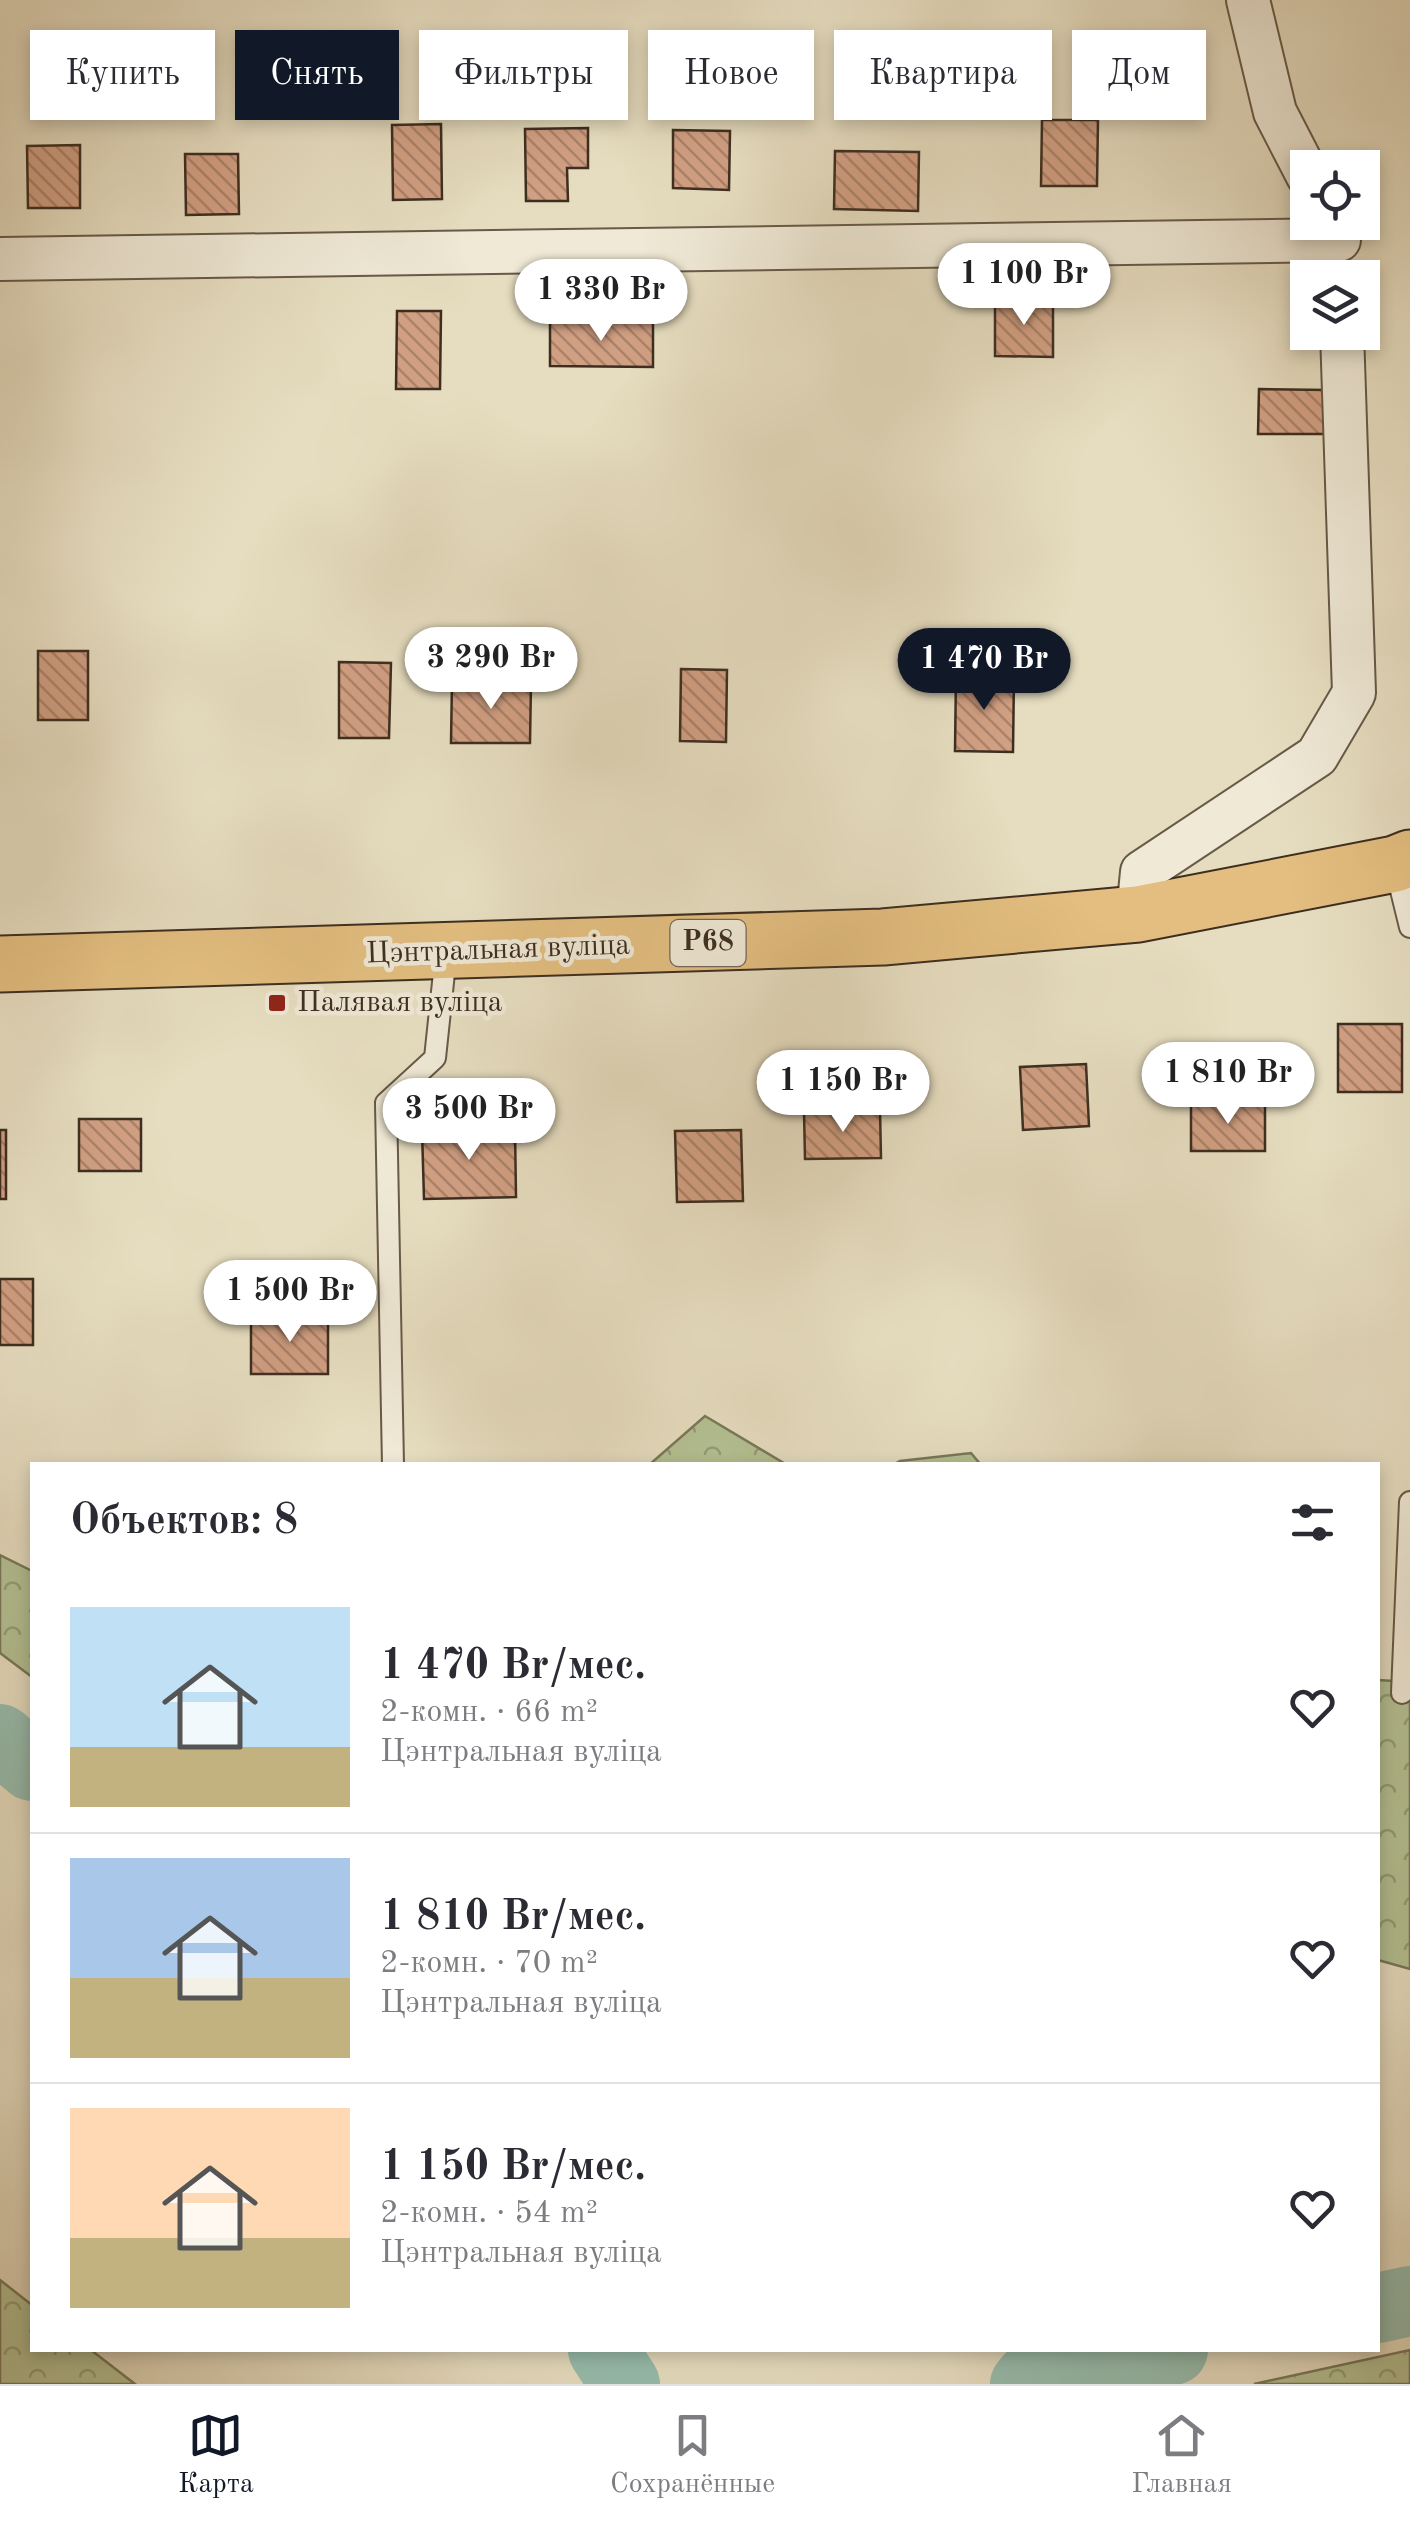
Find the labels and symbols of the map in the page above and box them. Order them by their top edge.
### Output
pin: 1 100 Br [921,243,1127,328]
pin: 1 330 Br [498,259,704,344]
pin: 3 290 Br [388,627,594,712]
pin: 1 470 Br [881,628,1087,713]
road number: Р68 [670,920,746,966]
street label: Цэнтральная вуліца [365,930,631,970]
place label: Палявая вуліца [297,988,503,1018]
marker: Палявая вуліца [266,992,288,1014]
pin: 1 810 Br [1125,1042,1331,1127]
pin: 1 150 Br [740,1050,946,1135]
pin: 3 500 Br [366,1078,572,1163]
pin: 1 500 Br [187,1260,393,1345]

